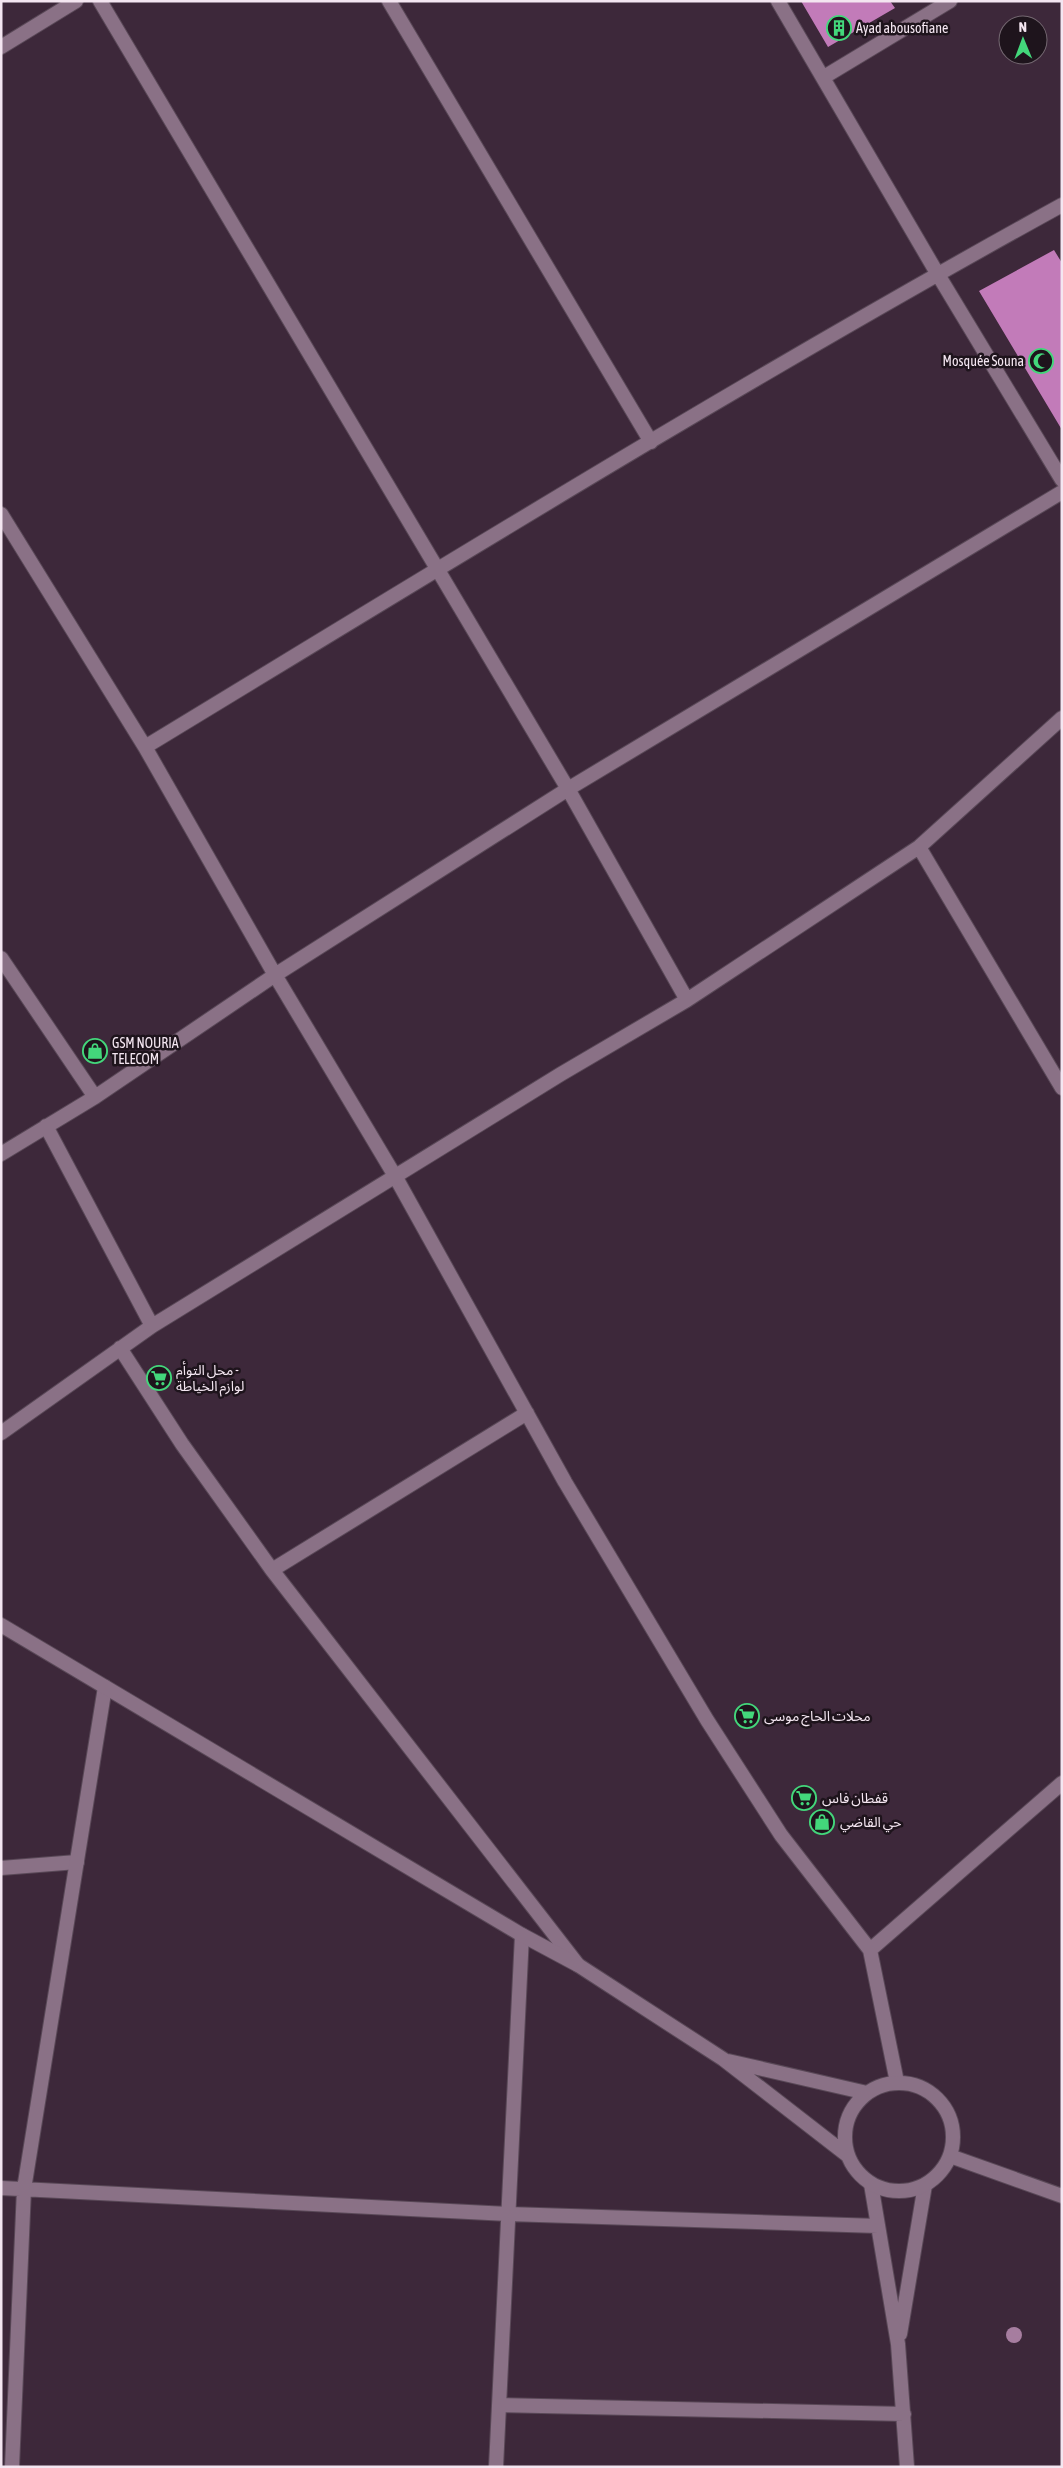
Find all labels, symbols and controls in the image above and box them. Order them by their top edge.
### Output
building icon: Ayad abousofiane [826,15,852,41]
north arrow [998,15,1048,65]
text: N [1019,19,1027,35]
place label: Ayad abousofiane [856,20,948,36]
mosque icon: Mosquée Souna [1028,348,1054,374]
place label: Mosquée Souna [943,353,1024,369]
place label: GSM NOURIA TELECOM [112,1035,179,1067]
shop icon: GSM NOURIA TELECOM [82,1038,108,1064]
place label: محل التوأم - لوازم الخياطة [176,1361,244,1397]
supermarket icon: محل التوأم - لوازم الخياطة [146,1365,172,1391]
supermarket icon: محلات الحاج موسى [734,1703,760,1729]
place label: محلات الحاج موسى [764,1708,871,1727]
supermarket icon: قفطان فاس [791,1785,817,1811]
place label: قفطان فاس [822,1790,888,1807]
shop icon: حي القاضي [809,1809,835,1835]
place label: حي القاضي [840,1814,901,1833]

